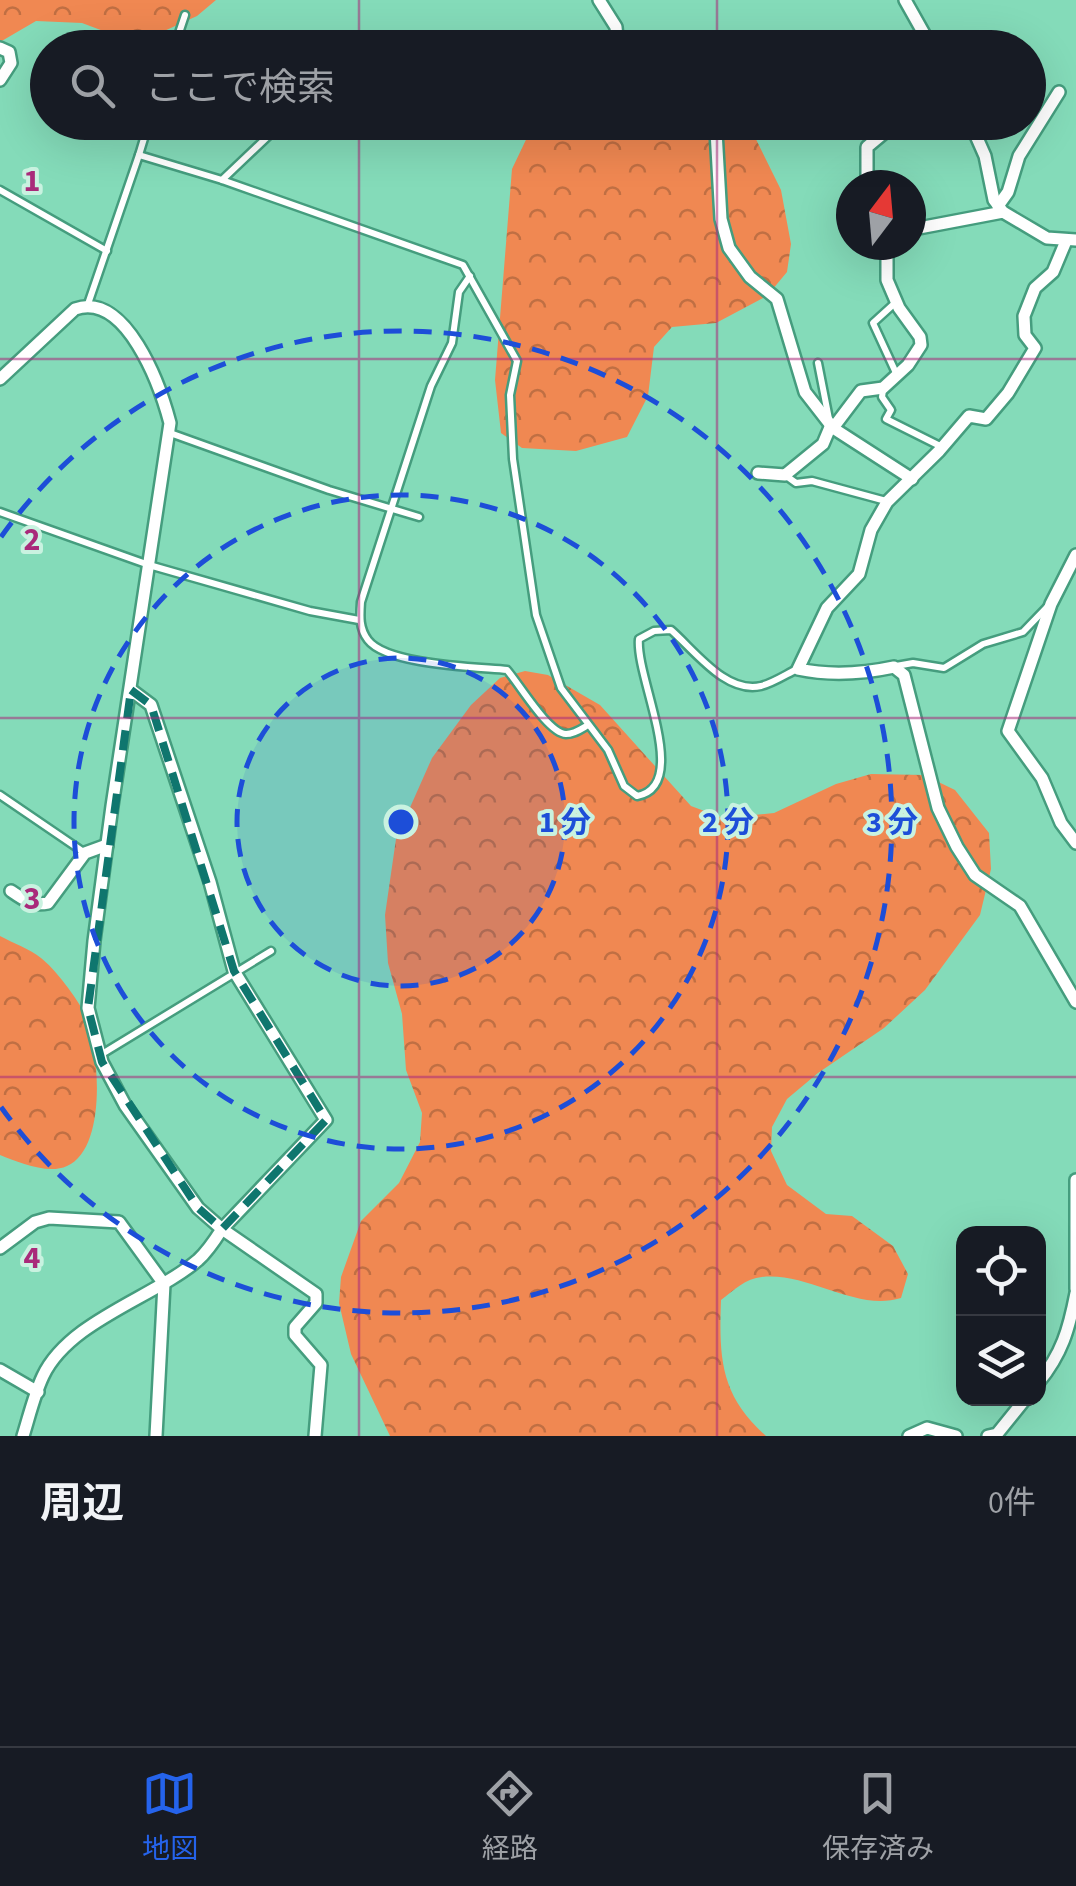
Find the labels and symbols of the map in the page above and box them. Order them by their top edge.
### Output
text: 1 [24,158,40,204]
north arrow [836,170,926,260]
text: 2 [24,517,40,563]
text: 1 分 [539,801,591,844]
text: 2 分 [702,801,754,844]
text: 3 分 [866,801,918,844]
centre of rings [383,804,419,840]
text: 3 [24,876,40,922]
text: 4 [24,1235,41,1281]

